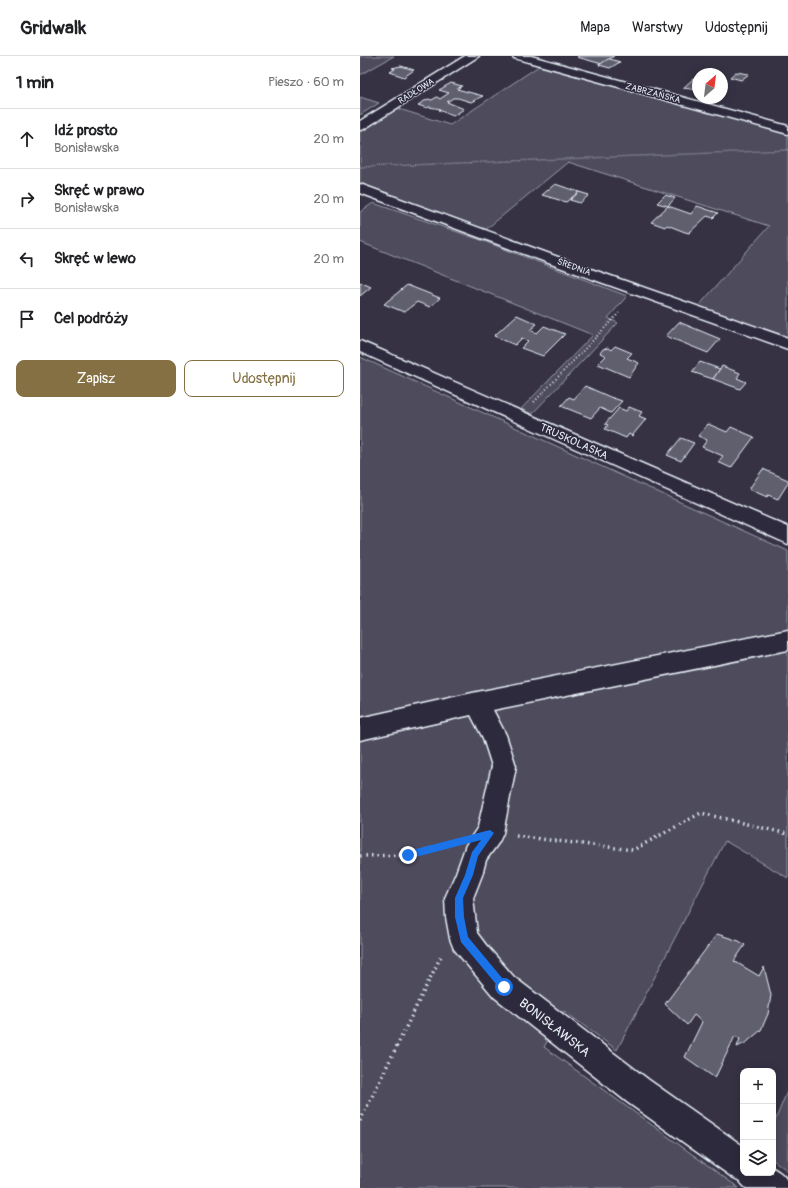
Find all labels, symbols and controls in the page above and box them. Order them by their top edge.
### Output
text: Gridwalk [20,16,86,40]
text: Mapa [580,19,610,36]
text: Warstwy [632,19,683,36]
text: Udostępnij [705,19,768,36]
north arrow [692,68,728,104]
text: 1 min [16,72,54,93]
text: Pieszo · 60 m [268,74,344,90]
street label: RADŁOWA [396,76,437,107]
street label: ZABRZAŃSKA [624,80,682,106]
text: Idź prosto [54,121,118,140]
icon: ahead [16,128,38,150]
text: 20 m [313,131,344,147]
text: Bonisławska [54,140,119,156]
text: Skręć w prawo [54,181,144,200]
icon: right [16,188,38,210]
text: 20 m [313,191,344,207]
text: Bonisławska [54,200,119,216]
icon: left [16,248,38,270]
text: Skręć w lewo [54,249,136,268]
text: 20 m [313,251,344,267]
street label: ŚREDNIA [555,255,593,279]
icon: arrive [16,308,38,330]
text: Cel podróży [54,309,128,328]
button: Zapisz [16,360,176,397]
button: Udostępnij [184,360,344,397]
street label: TRUSKOLASKA [538,421,610,462]
route end [399,846,417,864]
route start [495,978,513,996]
street label: BONISŁAWSKA [516,995,594,1061]
map controls [740,1068,776,1176]
button: + [740,1068,776,1104]
button: − [740,1104,776,1140]
button: layers [740,1140,776,1176]

